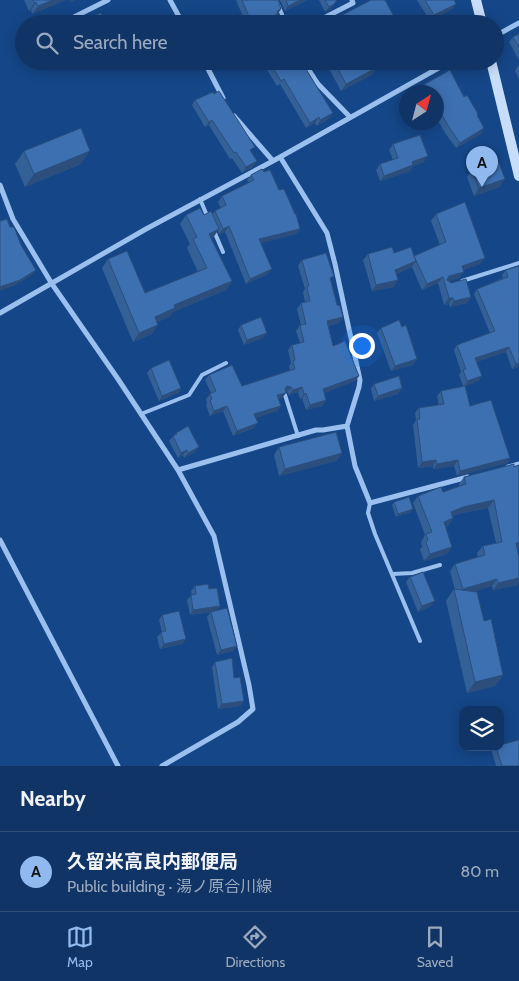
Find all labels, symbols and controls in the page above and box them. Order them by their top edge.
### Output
search box [15,15,504,70]
icon: search [33,29,61,57]
text: Search here [73,31,167,54]
north arrow [399,85,444,130]
pin: A [466,146,498,187]
your location [349,333,375,359]
map controls [459,706,504,751]
button: layers [459,706,504,751]
text: Nearby [20,786,86,811]
text: 久留米高良内郵便局 [67,850,238,873]
text: A [31,862,41,881]
text: 80 m [461,862,499,881]
text: Public building · 湯ノ原合川線 [67,877,272,896]
tab: Map [66,923,94,971]
tab: Directions [225,923,285,971]
tab: Saved [417,923,453,971]

